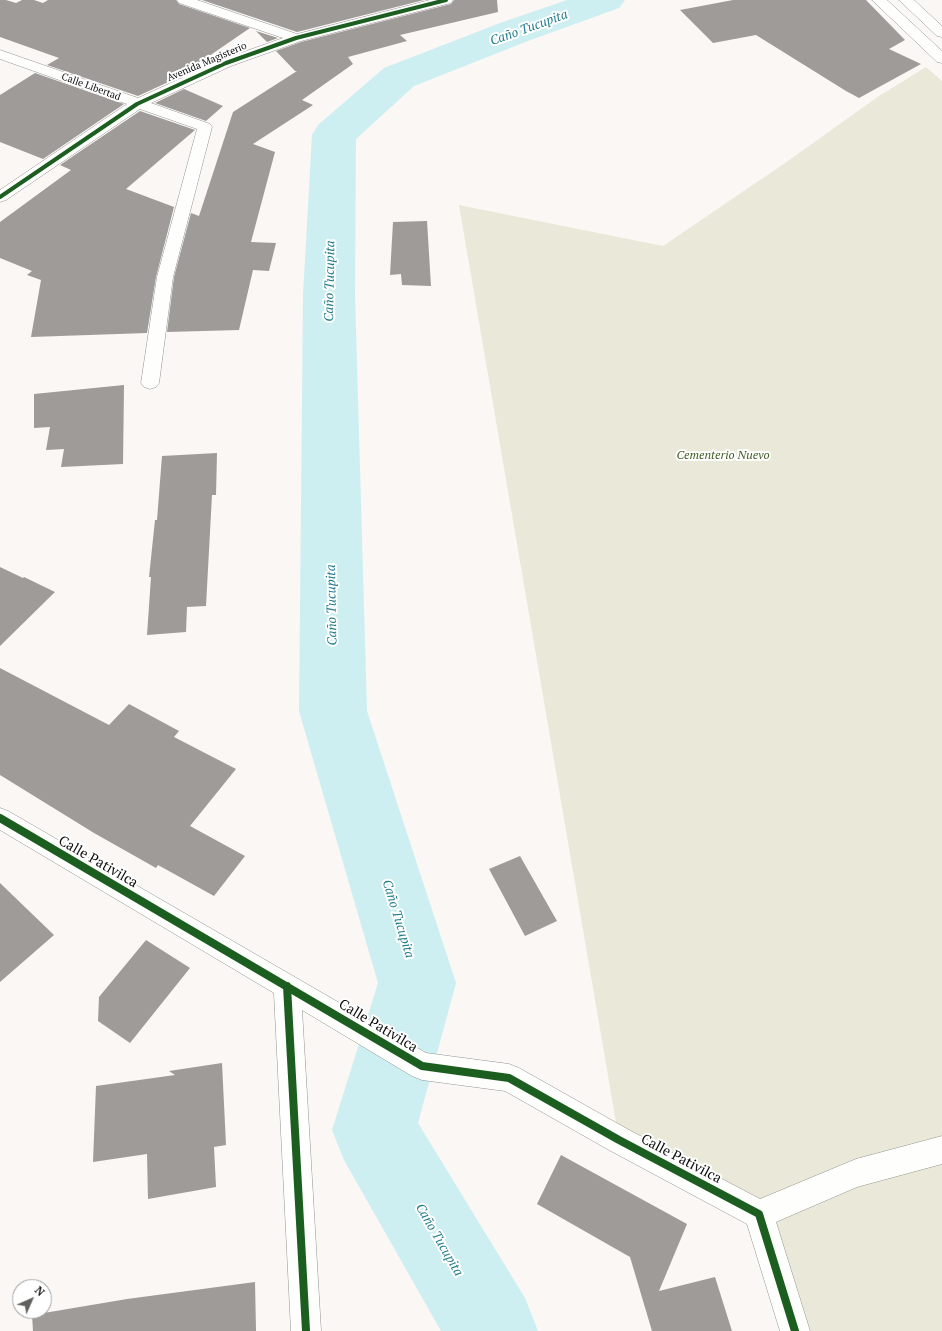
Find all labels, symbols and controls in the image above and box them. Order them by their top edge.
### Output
water label: Caño Tucupita [488,7,570,49]
street label: Avenida Magisterio [165,40,249,84]
street label: Calle Libertad [60,71,122,103]
water label: Caño Tucupita [321,240,339,322]
park label: Cementerio Nuevo [677,449,769,463]
water label: Caño Tucupita [323,564,341,646]
street label: Calle Pativilca [55,833,141,891]
water label: Caño Tucupita [379,878,417,960]
street label: Calle Pativilca [336,996,420,1056]
street label: Calle Pativilca [638,1131,724,1187]
water label: Caño Tucupita [412,1201,466,1279]
north arrow [12,1279,52,1319]
text: N [32,1283,48,1299]

